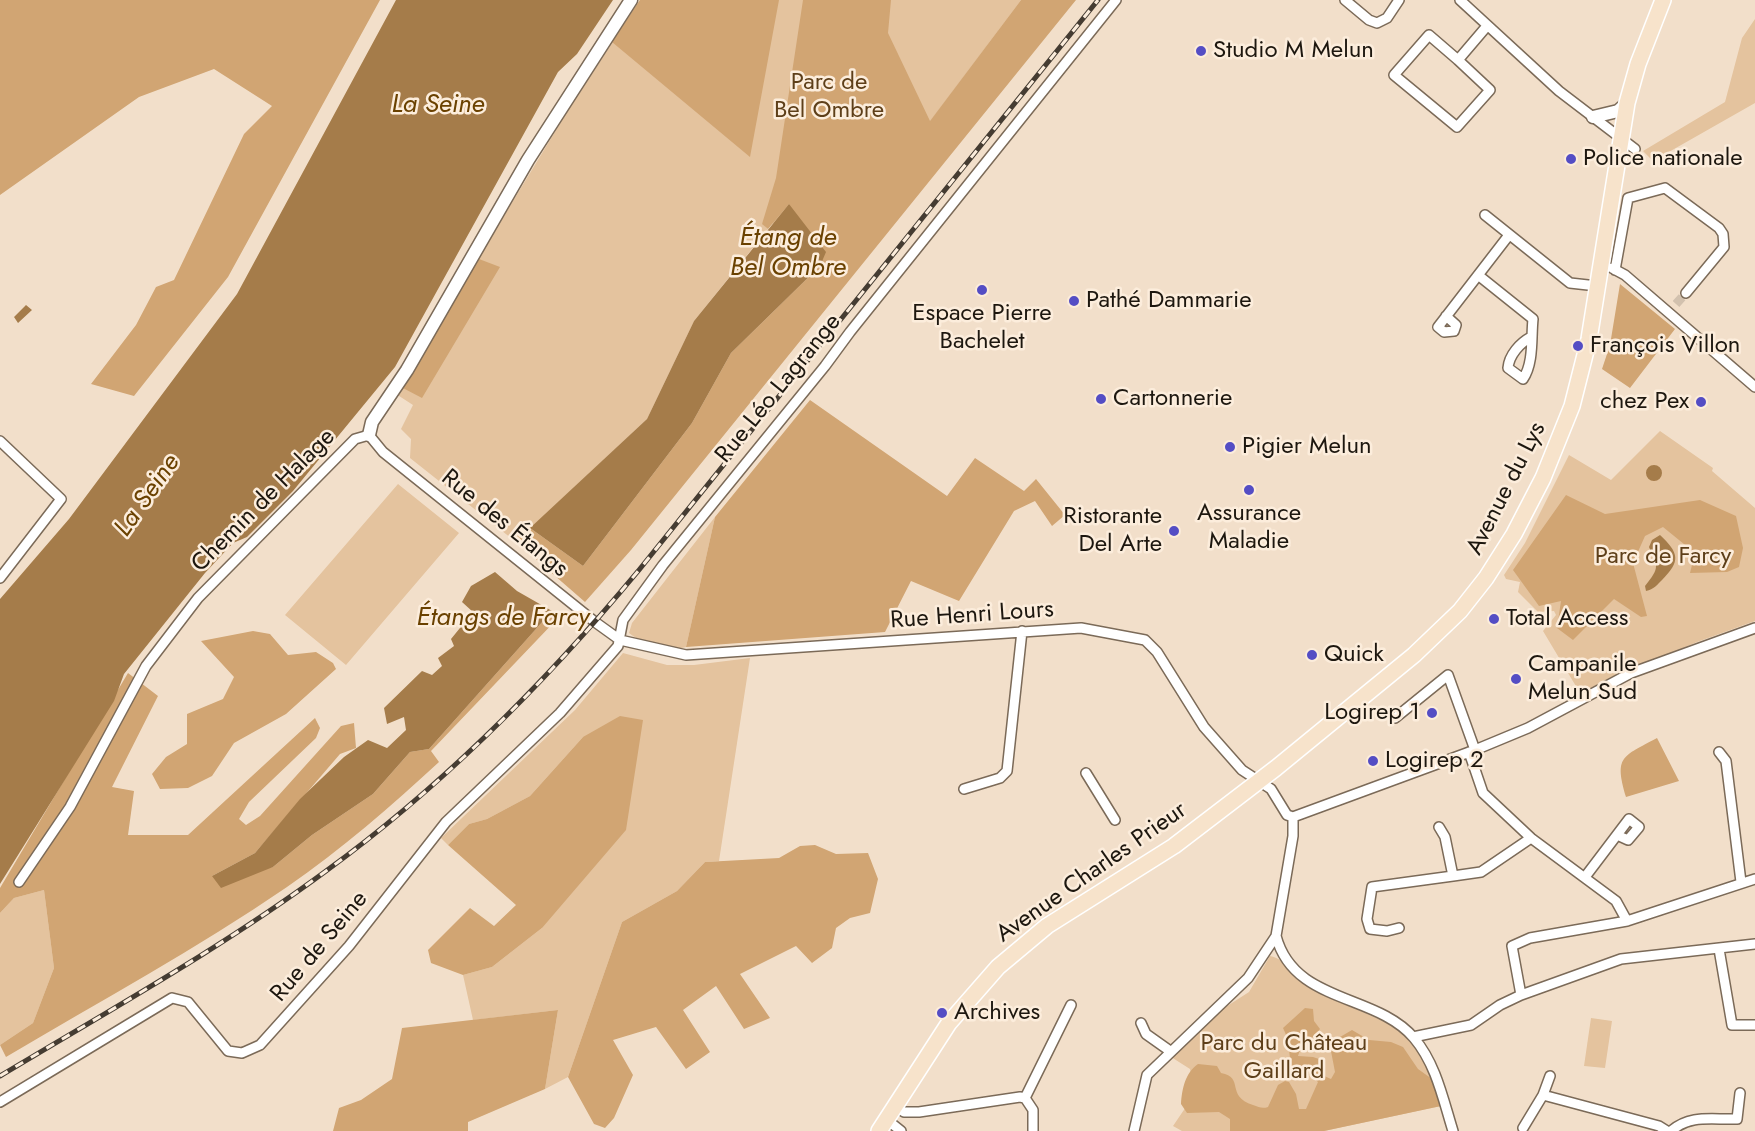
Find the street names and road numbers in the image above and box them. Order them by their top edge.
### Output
street label: Rue Léo Lagrange [710,309,848,469]
street label: Avenue du Lys [1461,418,1553,560]
street label: Chemin de Halage [186,423,342,579]
street label: Rue des Étangs [435,464,573,584]
street label: Rue Henri Lours [889,596,1055,636]
street label: Avenue Charles Prieur [991,796,1193,950]
street label: Rue de Seine [265,886,375,1008]

